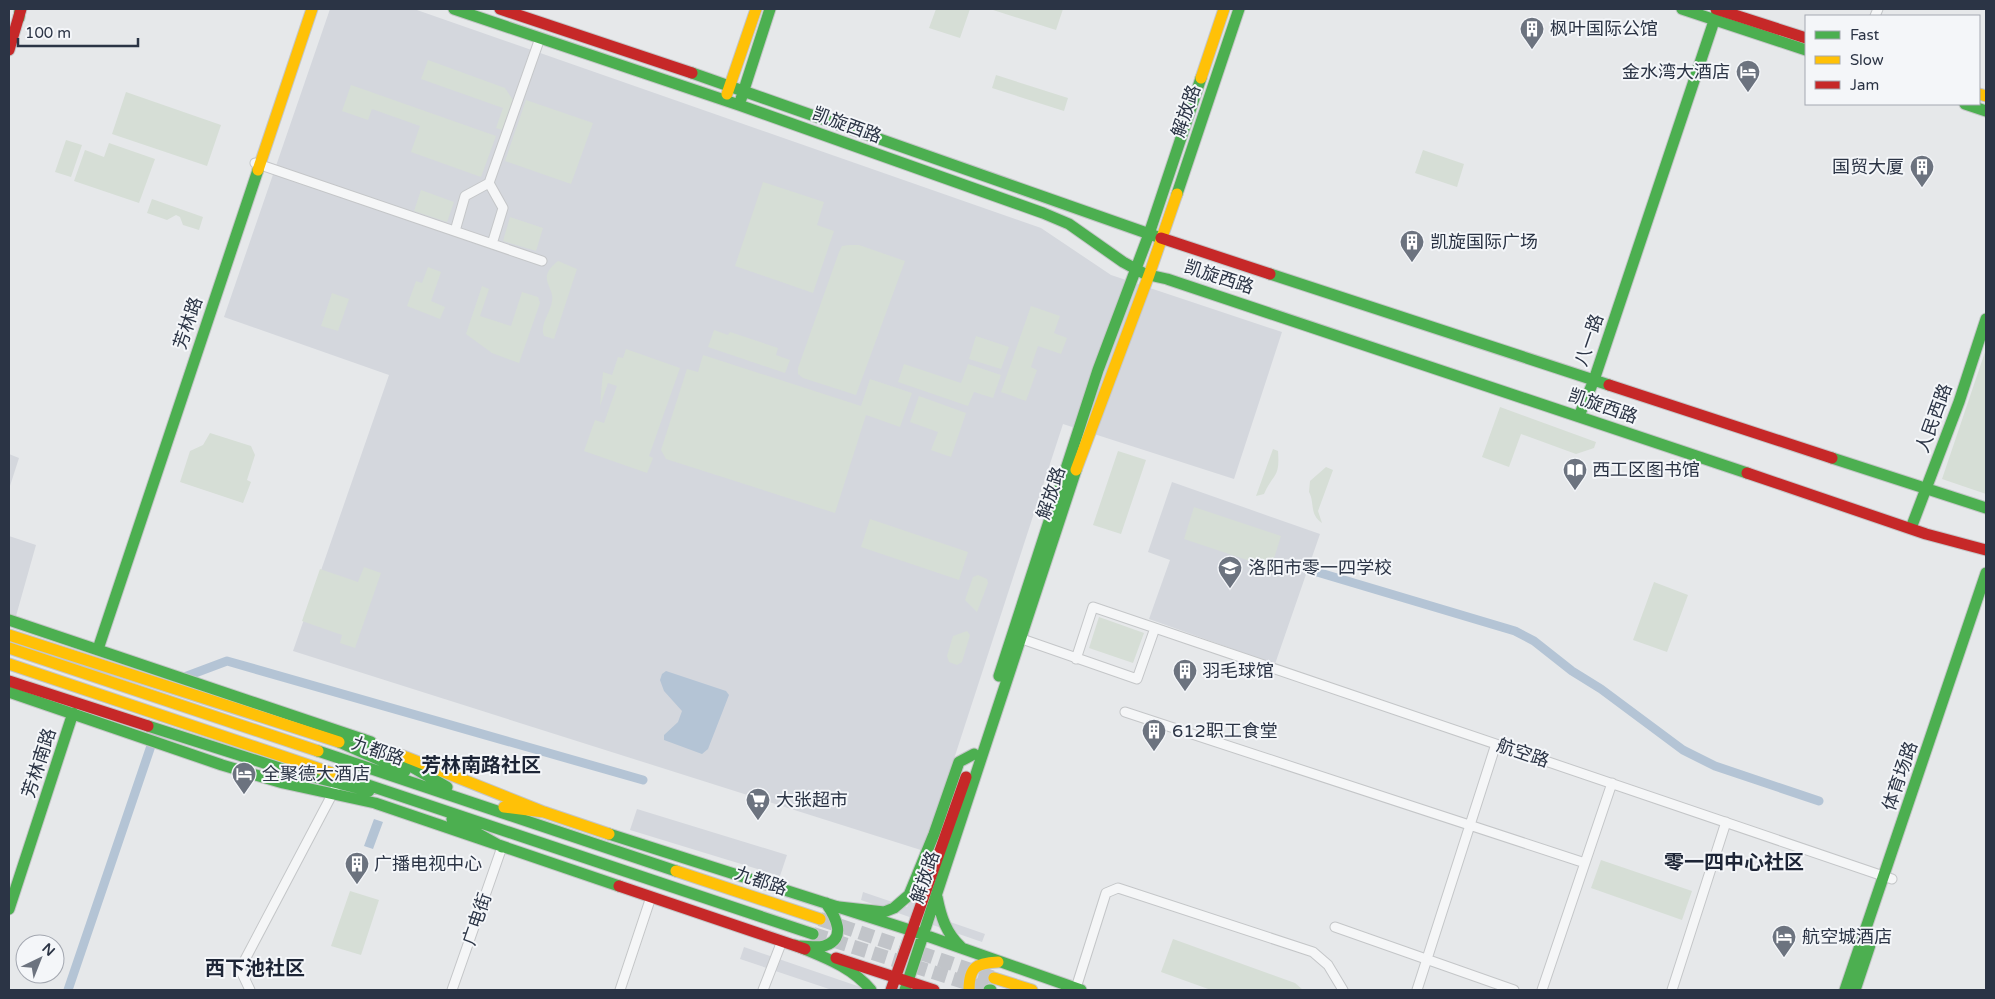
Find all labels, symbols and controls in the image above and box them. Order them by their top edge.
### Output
scale bar [18,15,138,47]
legend [1805,15,1980,105]
building icon: 枫叶国际公馆 [1519,16,1545,50]
place label: 枫叶国际公馆 [1550,18,1658,40]
text: 100 m [25,24,71,42]
text: Fast [1850,26,1880,44]
text: Slow [1850,51,1884,69]
hotel icon: 金水湾大酒店 [1735,59,1761,93]
place label: 金水湾大酒店 [1622,61,1730,83]
text: Jam [1850,76,1879,94]
street label: 解放路 [1167,82,1205,140]
street label: 凯旋西路 [809,102,885,148]
building icon: 国贸大厦 [1909,154,1935,188]
place label: 国贸大厦 [1832,156,1904,178]
building icon: 凯旋国际广场 [1399,229,1425,263]
place label: 凯旋国际广场 [1430,231,1538,253]
street label: 凯旋西路 [1181,255,1257,299]
street label: 芳林路 [169,294,207,352]
street label: 八一路 [1570,311,1608,369]
street label: 人民西路 [1911,380,1957,456]
street label: 凯旋西路 [1565,384,1641,428]
library icon: 西工区图书馆 [1562,457,1588,491]
place label: 西工区图书馆 [1592,459,1700,481]
street label: 解放路 [1032,464,1070,522]
school or university icon: 洛阳市零一四学校 [1217,555,1243,589]
place label: 洛阳市零一四学校 [1248,557,1392,579]
building icon: 羽毛球馆 [1172,658,1198,692]
place label: 羽毛球馆 [1202,660,1274,682]
building icon: 612职工食堂 [1141,718,1167,752]
place label: 612职工食堂 [1172,720,1278,742]
street label: 芳林南路 [17,725,61,801]
street label: 九都路 [349,732,407,770]
street label: 航空路 [1494,734,1552,772]
street label: 体育场路 [1878,738,1922,814]
district label: 芳林南路社区 [421,754,541,778]
hotel icon: 全聚德大酒店 [231,761,257,795]
place label: 全聚德大酒店 [262,763,370,785]
supermarket icon: 大张超市 [745,787,771,821]
place label: 大张超市 [776,789,848,811]
street label: 解放路 [906,848,944,906]
building icon: 广播电视中心 [344,851,370,885]
district label: 零一四中心社区 [1664,851,1804,875]
place label: 广播电视中心 [374,853,482,875]
street label: 九都路 [732,862,790,900]
street label: 广电街 [458,890,496,948]
hotel icon: 航空城酒店 [1771,924,1797,958]
place label: 航空城酒店 [1802,926,1892,948]
north arrow [15,934,65,984]
text: N [39,940,58,960]
district label: 西下池社区 [205,957,305,981]

